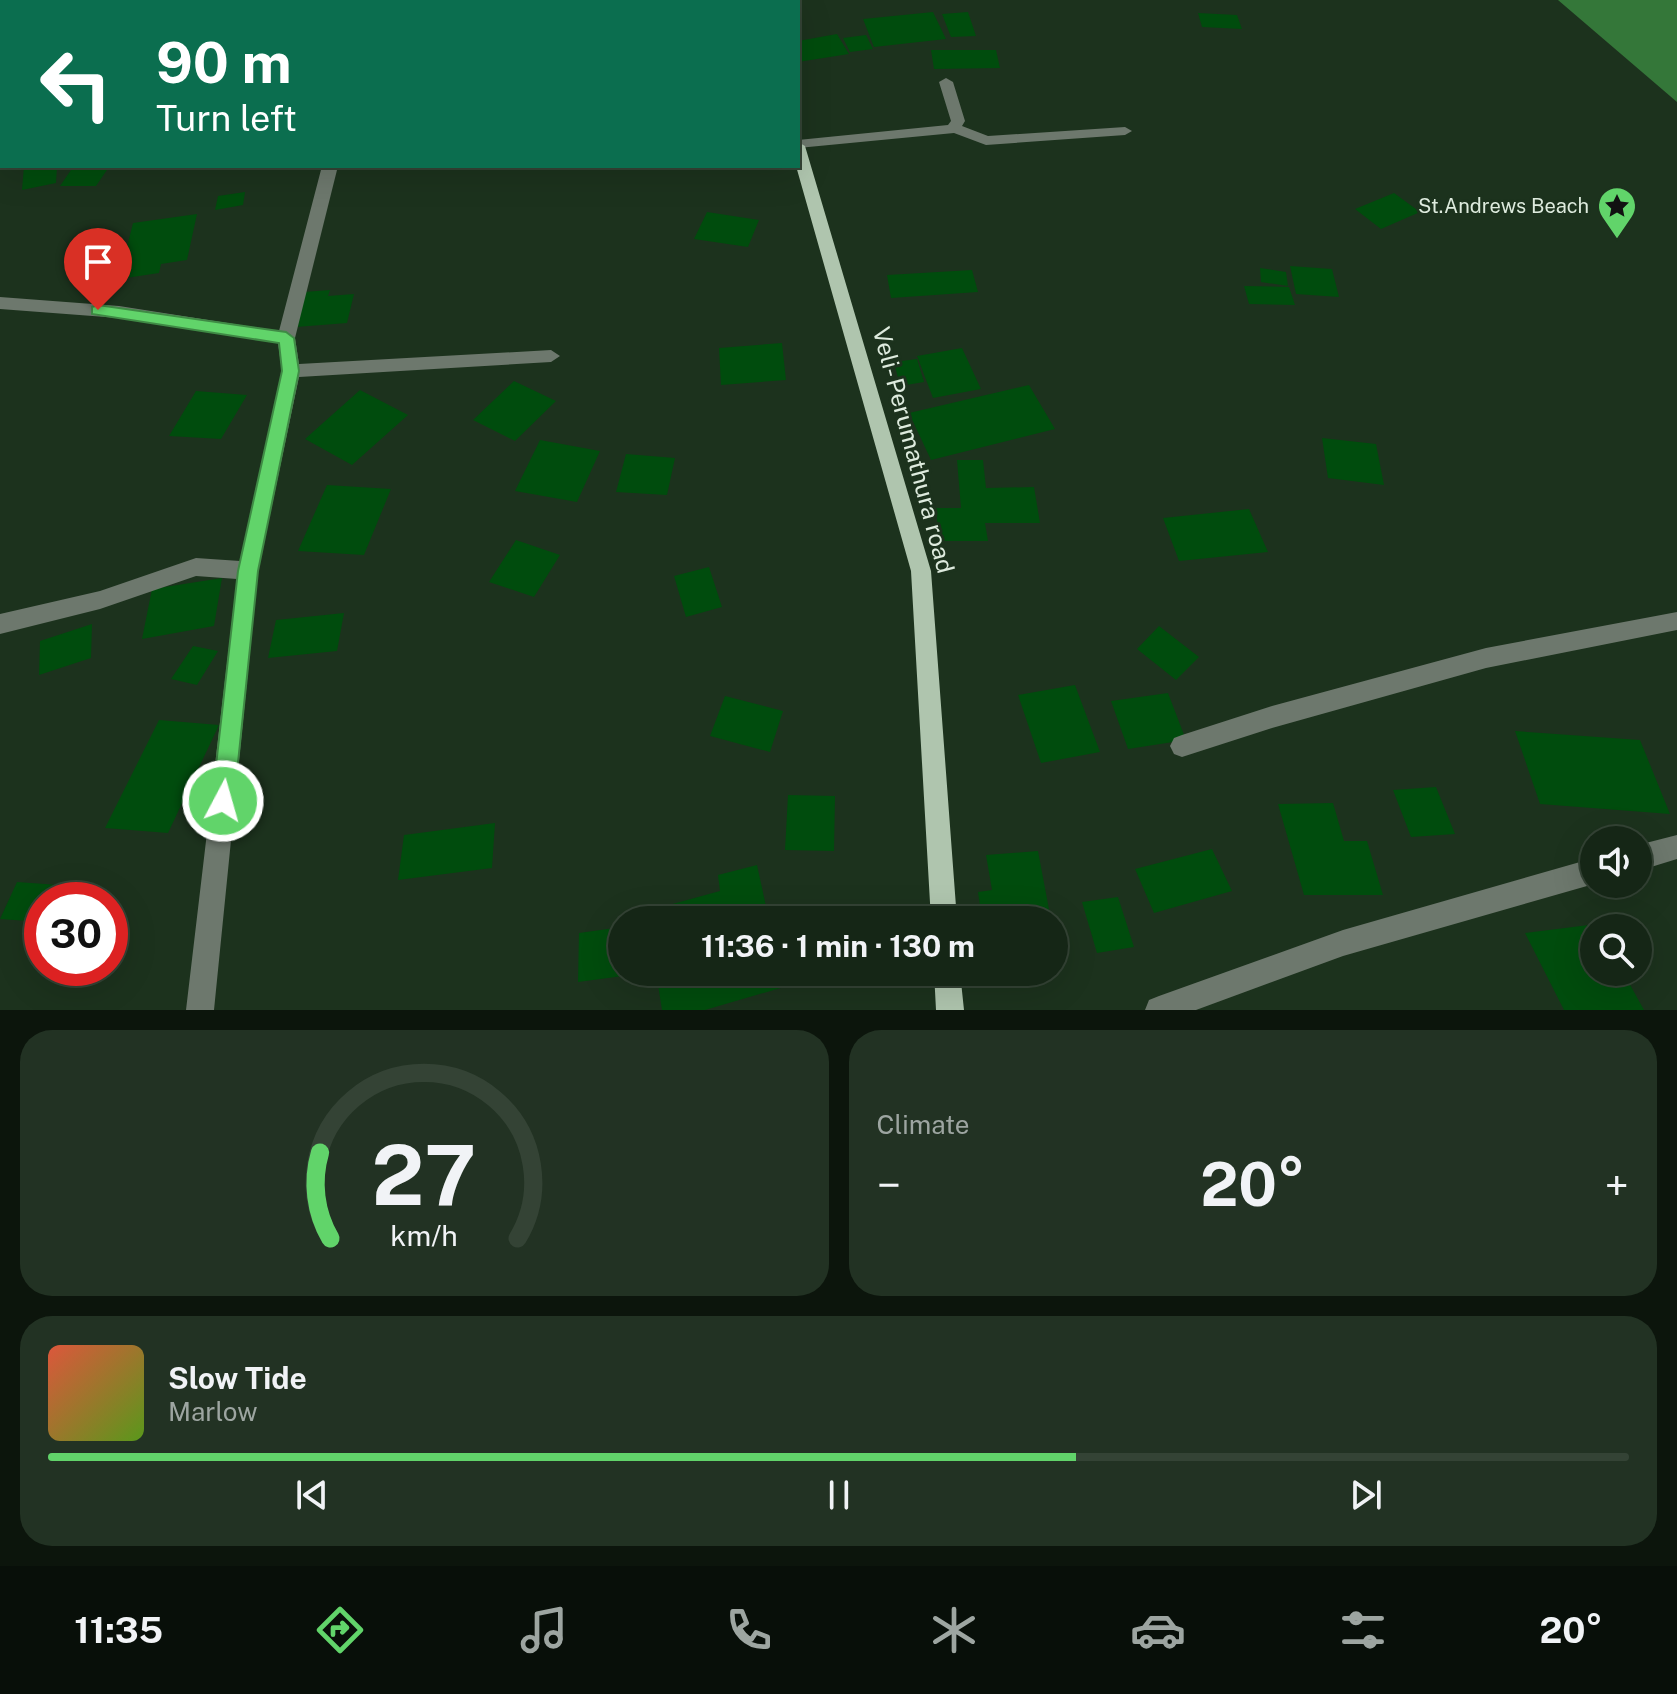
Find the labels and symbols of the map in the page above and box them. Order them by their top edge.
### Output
place icon: St.Andrews Beach [1596,185,1638,240]
place label: St.Andrews Beach [1418,194,1589,218]
pin [64,228,132,310]
street label: Veli- Perumathura road [868,324,960,576]
position arrow [181,759,265,843]
speed limit sign: 30 [24,882,128,986]

